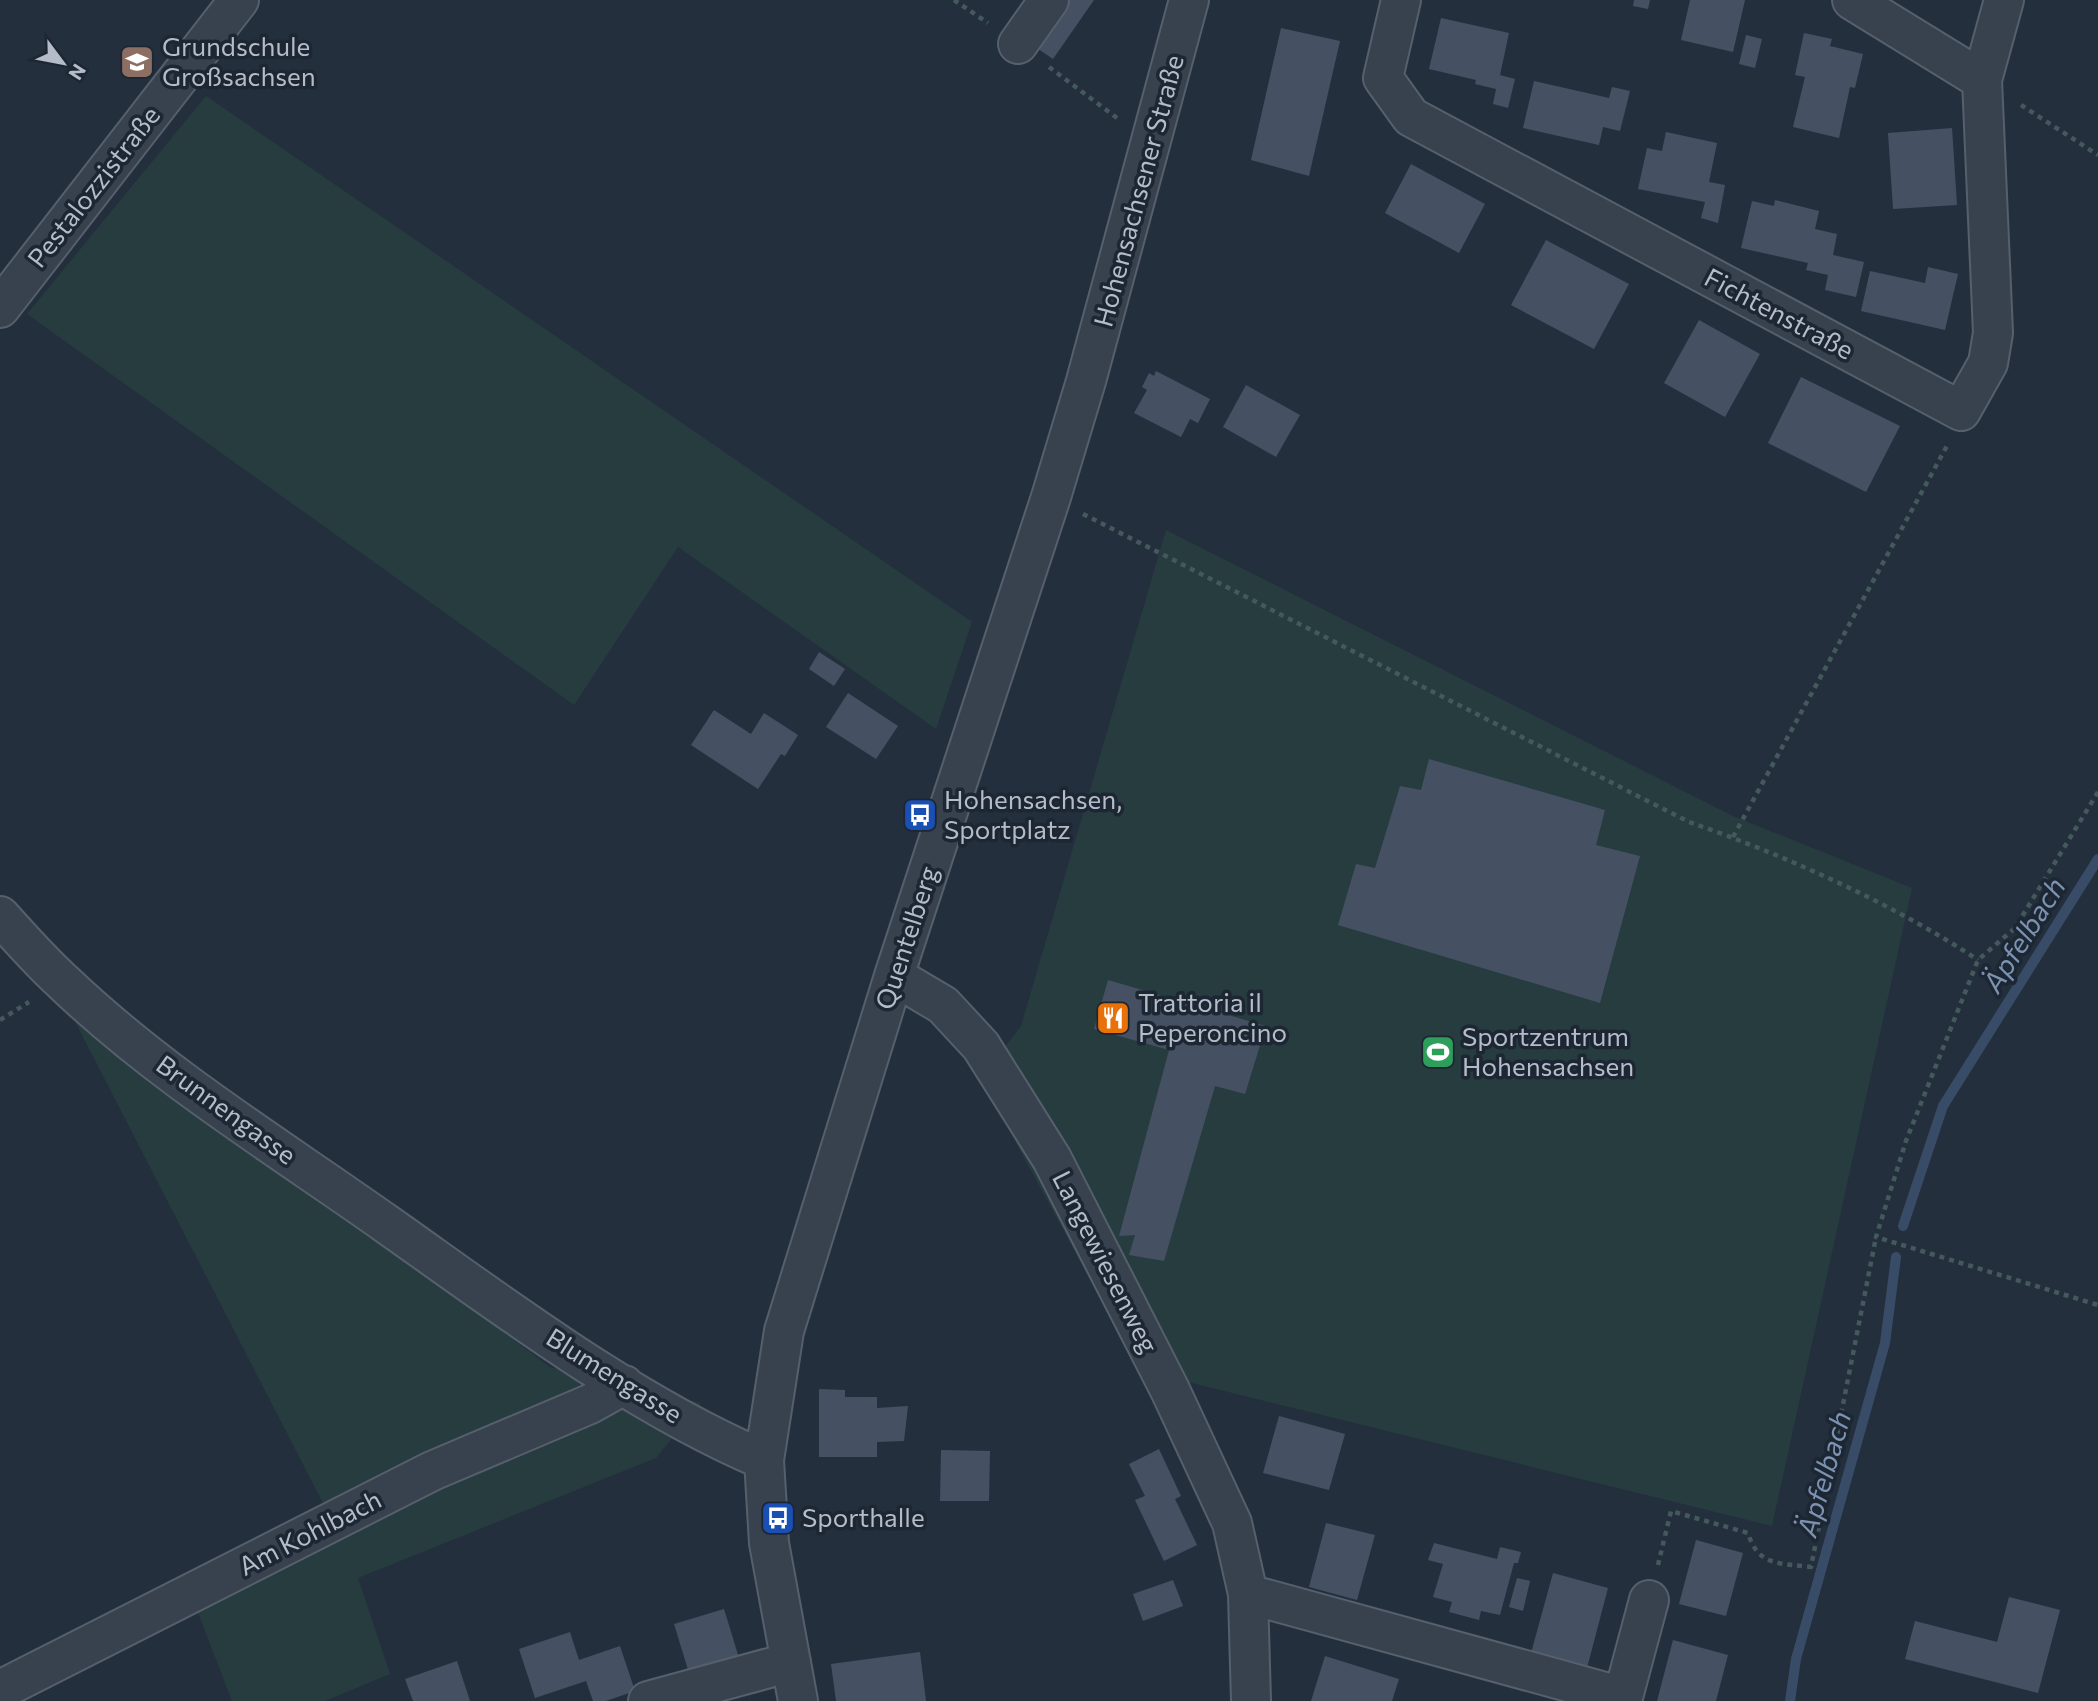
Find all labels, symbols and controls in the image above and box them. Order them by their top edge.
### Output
north arrow [28,28,98,98]
place label: Grundschule Großsachsen [162,30,316,91]
school or university icon: Grundschule Großsachsen [118,43,156,81]
street label: Hohensachsener Straße [1086,51,1189,330]
text: N [64,60,91,84]
street label: Pestalozzistraße [20,99,165,273]
street label: Fichtenstraße [1700,260,1859,365]
place label: Hohensachsen, Sportplatz [944,783,1122,844]
bus stop icon: Hohensachsen, Sportplatz [901,796,939,834]
street label: Quentelberg [868,862,943,1013]
water label: Äpfelbach [1974,871,2072,999]
place label: Trattoria il Peperoncino [1138,986,1287,1047]
restaurant icon: Trattoria il Peperoncino [1094,999,1132,1037]
place label: Sportzentrum Hohensachsen [1462,1020,1634,1081]
sports icon: Sportzentrum Hohensachsen [1419,1033,1457,1071]
street label: Brunnengasse [151,1048,303,1170]
street label: Langewiesenweg [1047,1165,1166,1358]
street label: Blumengasse [541,1321,688,1429]
water label: Äpfelbach [1789,1407,1857,1541]
street label: Am Kohlbach [233,1482,386,1581]
bus stop icon: Sporthalle [759,1499,797,1537]
place label: Sporthalle [802,1501,925,1532]

